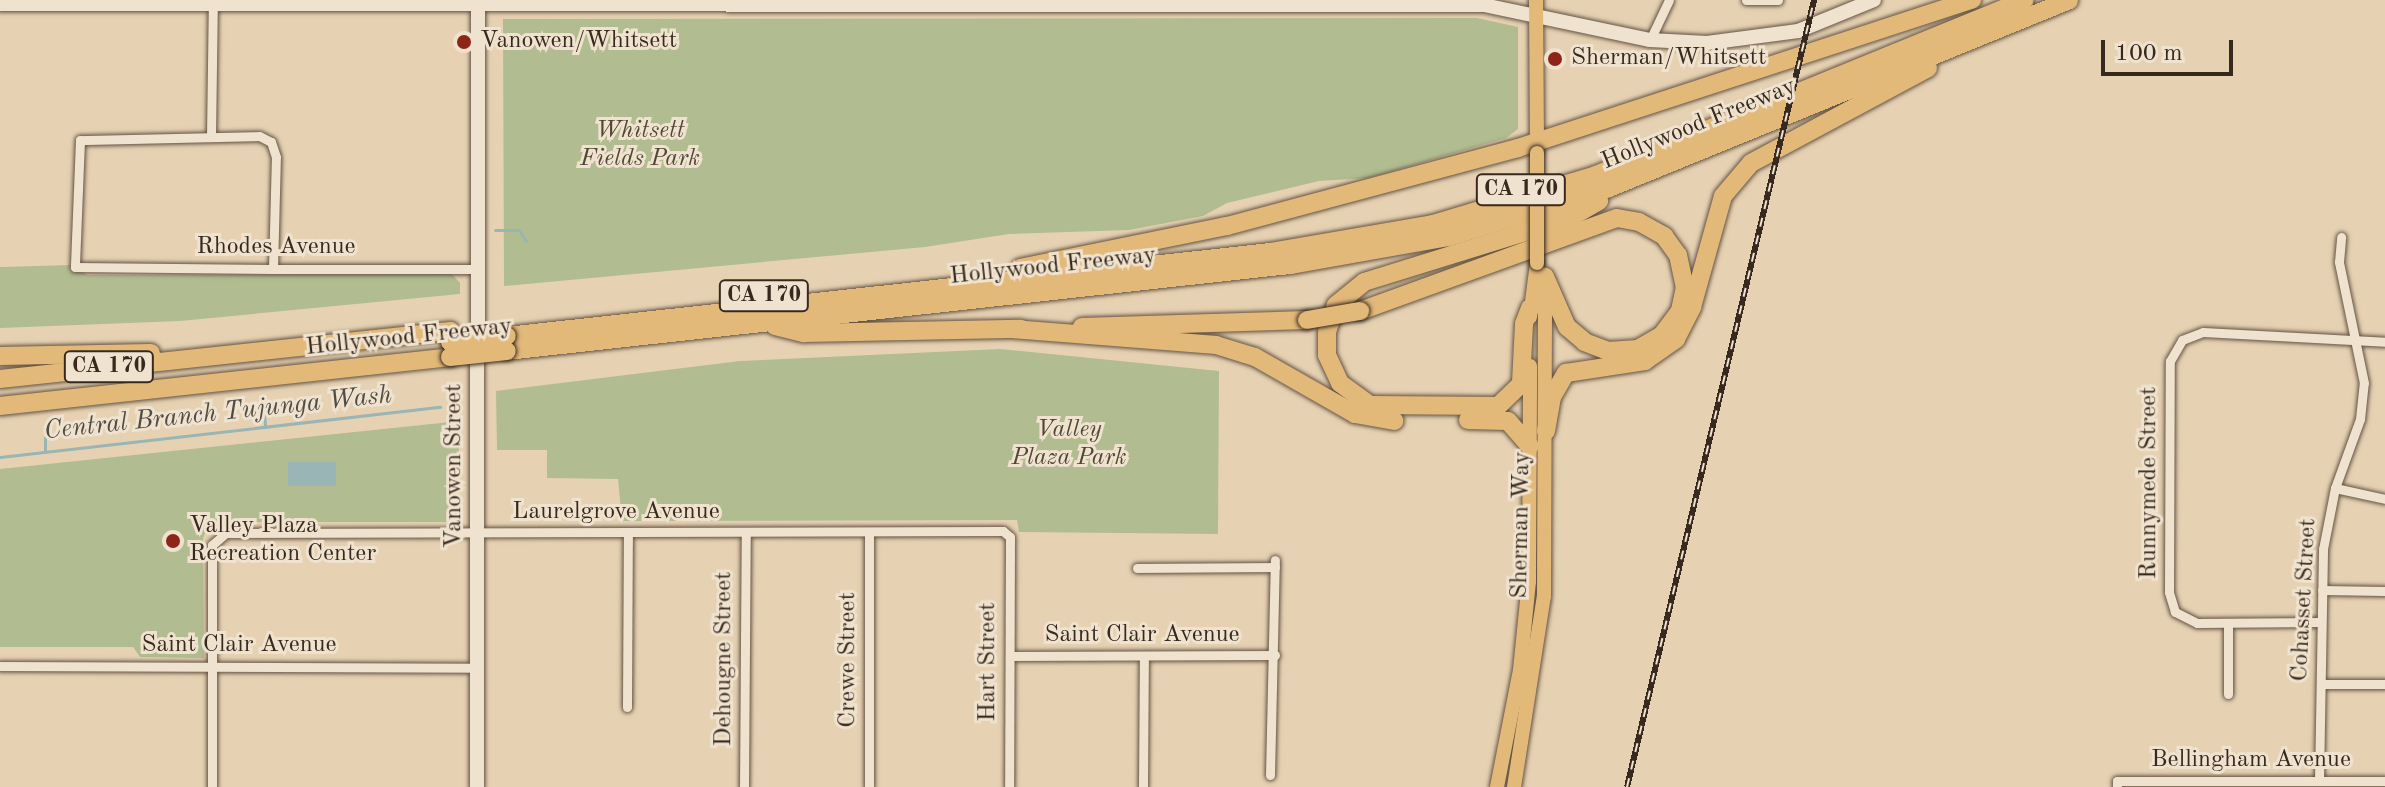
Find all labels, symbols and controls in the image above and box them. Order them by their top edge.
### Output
scale bar [2105,24,2237,74]
place label: Vanowen/Whitsett [480,28,677,56]
marker: Vanowen/Whitsett [455,33,473,51]
text: 100 m [2115,42,2183,66]
place label: Sherman/Whitsett [1571,45,1766,73]
marker: Sherman/Whitsett [1546,50,1564,68]
street label: Hollywood Freeway [1598,73,1800,177]
park label: Whitsett Fields Park [580,118,700,174]
road number: CA 170 [1475,172,1567,208]
street label: Rhodes Avenue [196,234,356,262]
street label: Hollywood Freeway [948,242,1158,292]
road number: CA 170 [718,278,810,314]
street label: Hollywood Freeway [304,313,514,363]
road number: CA 170 [63,349,155,385]
water label: Central Branch Tujunga Wash [43,380,393,448]
street label: Vanowen Street [441,384,469,548]
street label: Runnymede Street [2136,387,2164,579]
park label: Valley Plaza Park [1011,417,1127,473]
street label: Sherman Way [1506,451,1538,599]
street label: Laurelgrove Avenue [512,499,720,527]
place label: Valley Plaza Recreation Center [189,513,376,569]
street label: Cohasset Street [2286,518,2324,682]
marker: Valley Plaza Recreation Center [164,532,182,550]
street label: Dehougne Street [711,572,739,746]
street label: Crewe Street [835,592,863,728]
street label: Hart Street [975,602,1003,722]
street label: Saint Clair Avenue [1045,622,1239,650]
street label: Saint Clair Avenue [142,632,336,660]
street label: Bellingham Avenue [2151,747,2351,775]

